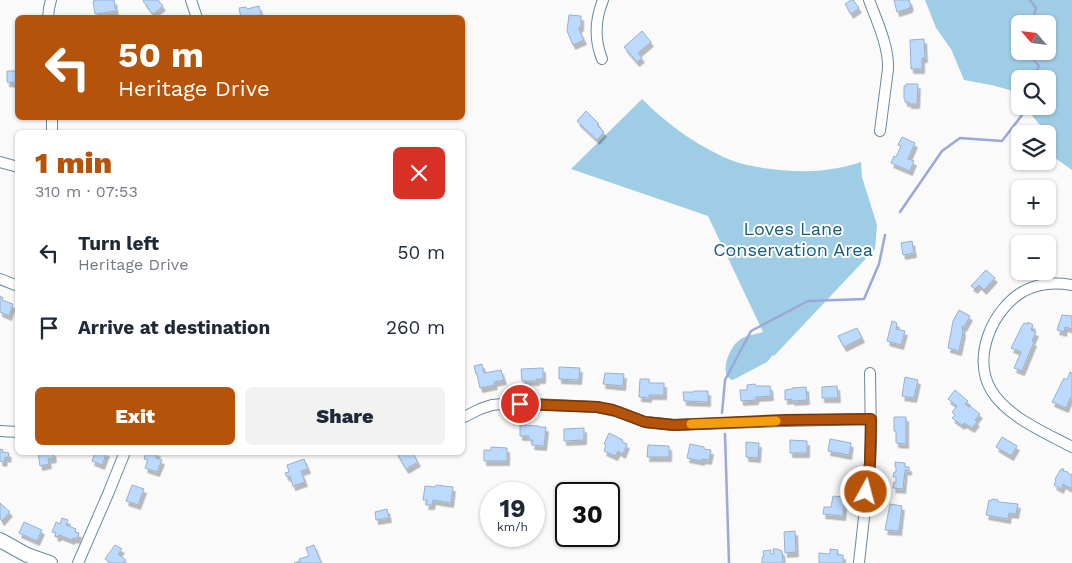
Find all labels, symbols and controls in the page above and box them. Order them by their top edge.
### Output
north arrow [1011,15,1056,60]
map controls [1011,15,1056,280]
text: 50 m [118,34,204,76]
icon: left [35,35,100,100]
button: search [1011,70,1056,115]
text: Heritage Drive [118,76,270,101]
button: layers [1011,125,1056,170]
text: 1 min [35,145,112,180]
button: close [393,147,445,199]
button: + [1011,180,1056,225]
text: 310 m · 07:53 [35,182,138,201]
park label: Loves Lane Conservation Area [713,218,873,260]
text: Turn left [78,232,159,255]
button: − [1011,235,1056,280]
icon: left [35,239,63,267]
text: 50 m [398,241,445,264]
text: Heritage Drive [78,255,188,274]
icon: arrive [35,314,63,342]
text: Arrive at destination [78,316,270,339]
text: 260 m [386,316,445,339]
pin [499,383,541,425]
button: Exit [35,387,235,445]
button: Share [245,387,445,445]
icon: arrive [506,390,534,418]
position arrow [839,465,891,517]
speed limit sign: 30 [555,482,620,547]
text: 19 [499,494,526,523]
text: km/h [497,520,528,534]

